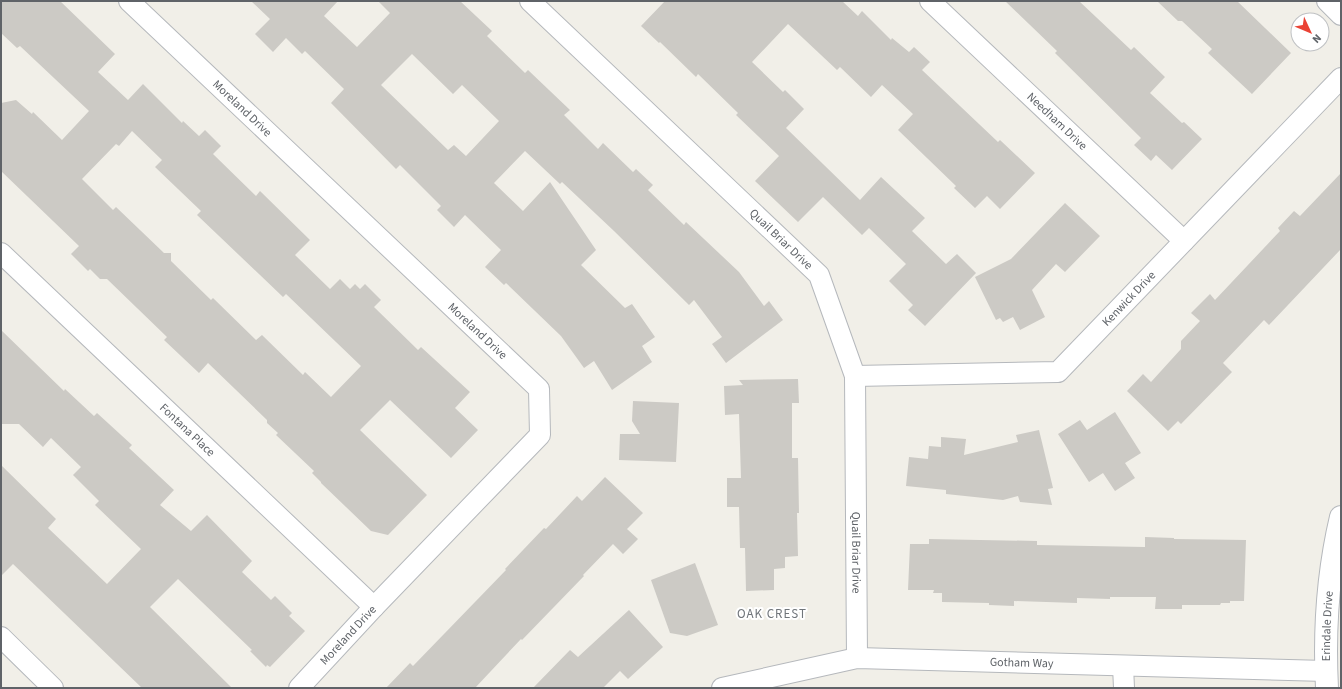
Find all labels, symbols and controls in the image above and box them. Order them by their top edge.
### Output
north arrow [1290,12,1330,52]
text: N [1309,31,1325,46]
street label: Moreland Drive [208,76,275,141]
street label: Needham Drive [1023,89,1091,154]
street label: Quail Briar Drive [745,205,816,274]
street label: Kenwick Drive [1098,267,1160,330]
street label: Moreland Drive [444,299,511,364]
street label: Fontana Place [156,400,219,461]
street label: Quail Briar Drive [847,512,865,594]
street label: Erindale Drive [1318,590,1338,661]
street label: Moreland Drive [316,602,381,669]
district label: OAK CREST [737,605,807,623]
street label: Gotham Way [990,654,1054,672]

